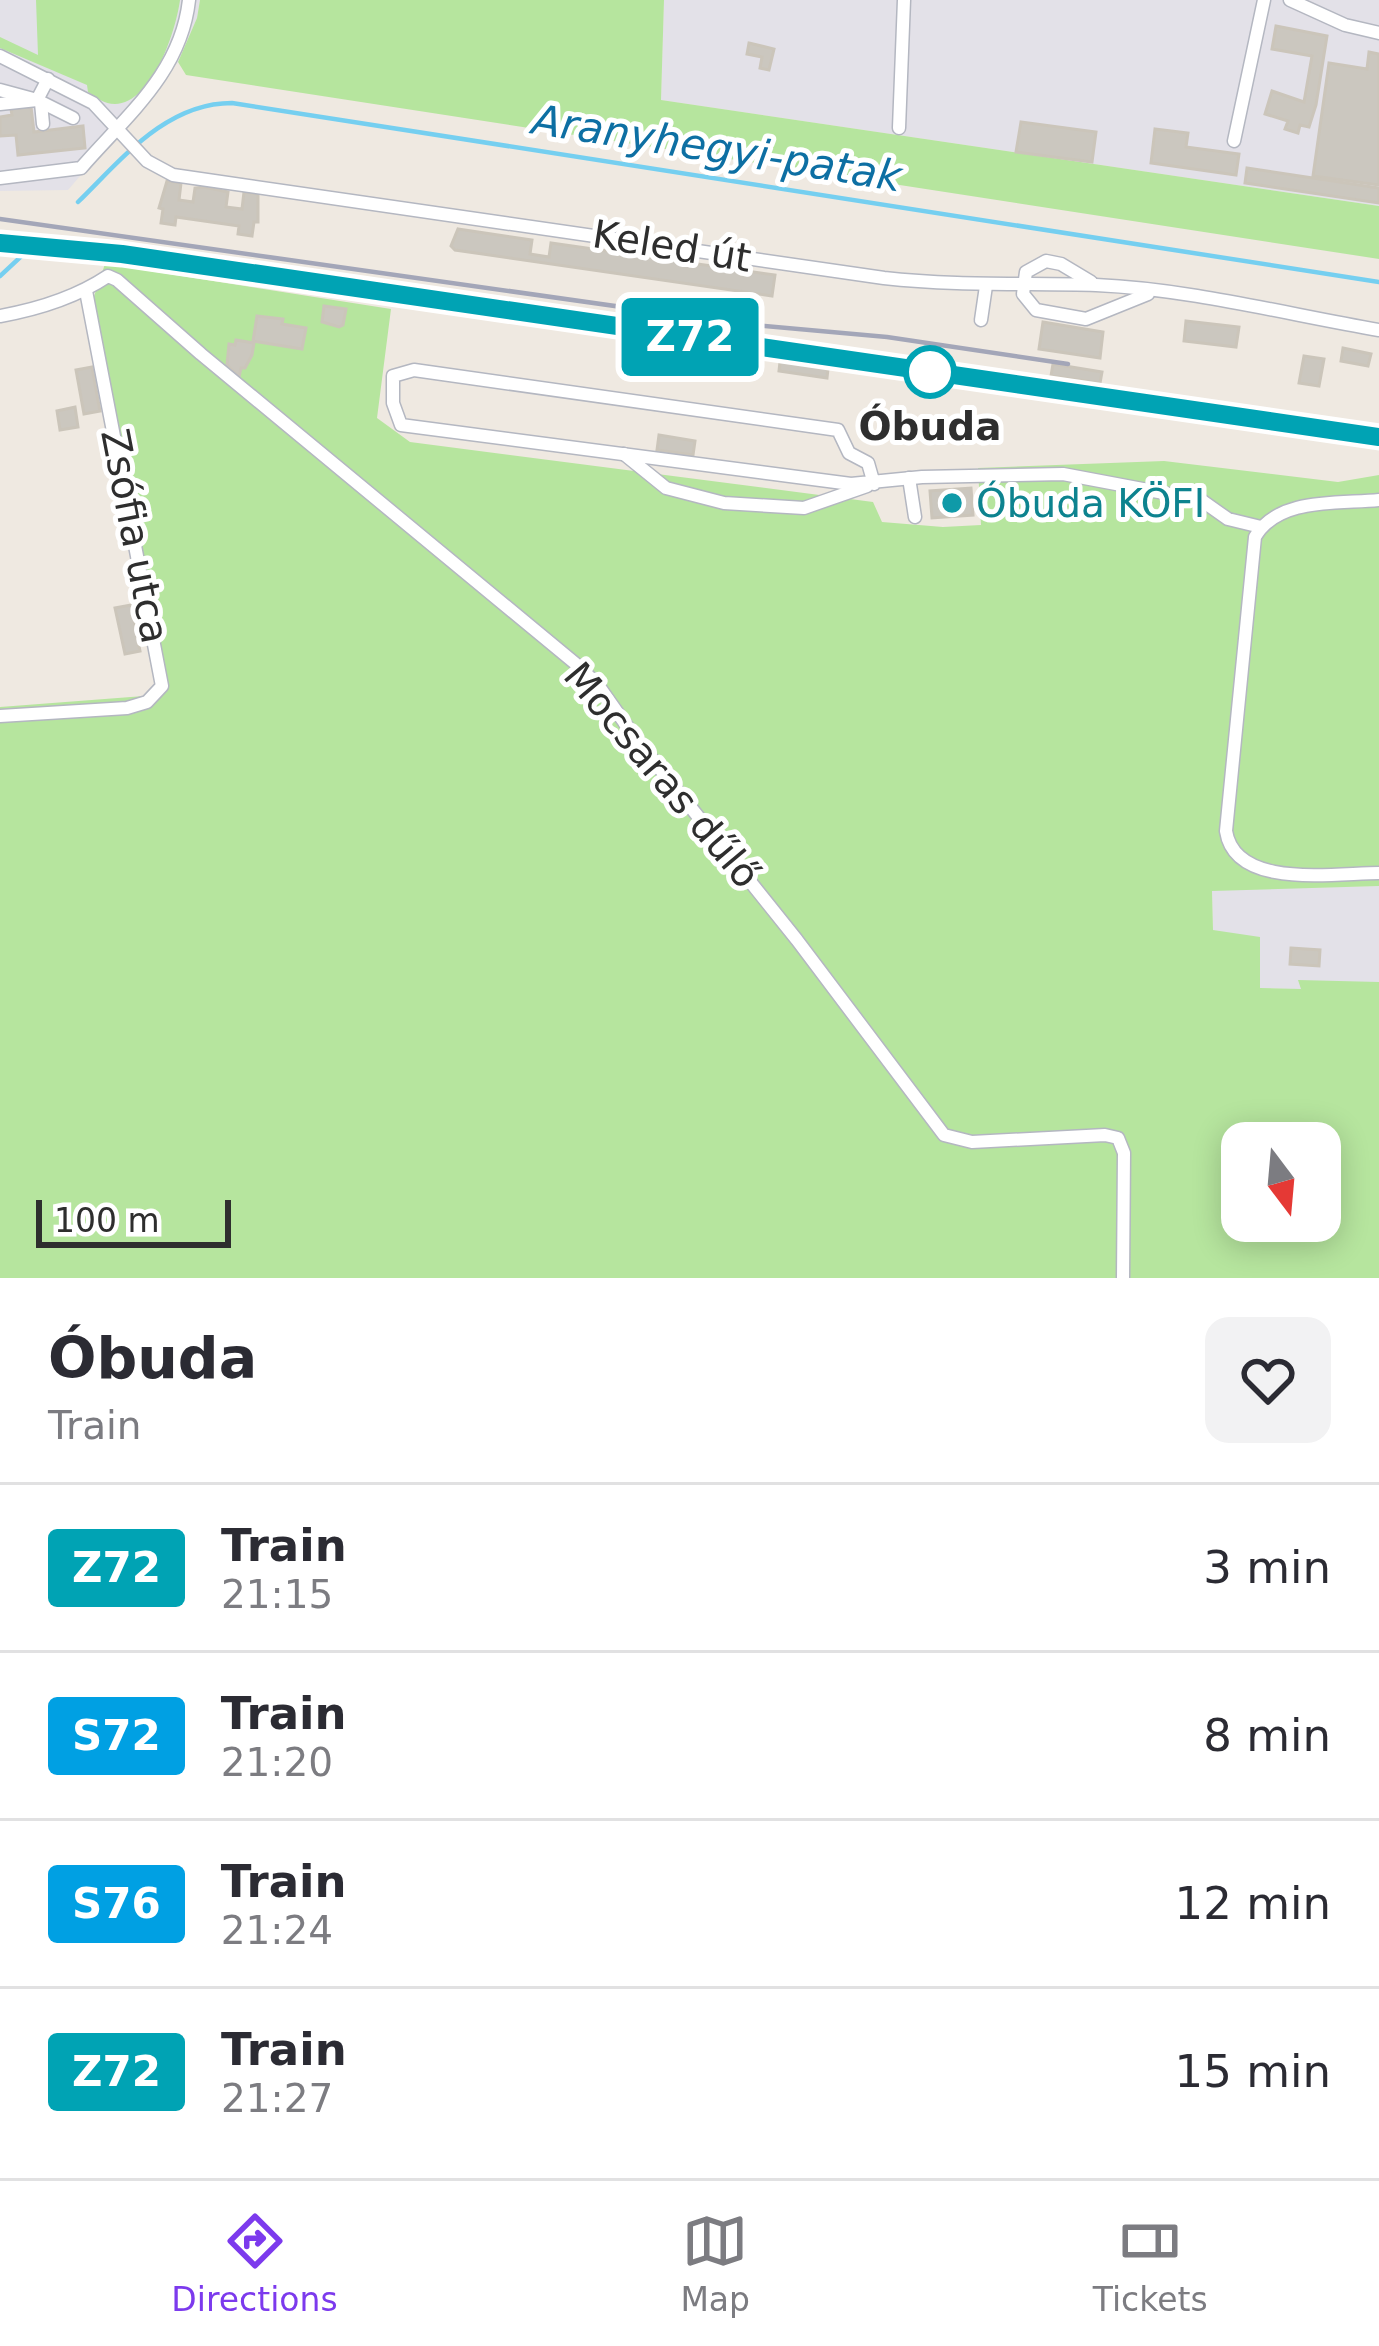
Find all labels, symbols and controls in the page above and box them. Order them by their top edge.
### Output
water label: Aranyhegyi-patak [526,94,907,202]
street label: Keled út [590,211,754,281]
line badge: Z72 [621,298,759,376]
text: Z72 [646,312,734,361]
marker: Óbuda [905,347,955,397]
place label: Óbuda [858,403,1002,449]
street label: Zsófia utca [92,425,178,647]
place label: Óbuda KÖFI [976,480,1205,526]
marker: Óbuda KÖFI [939,490,965,516]
street label: Mocsaras dűlő [555,653,769,897]
north arrow [1221,1122,1341,1242]
map controls [1221,1122,1341,1242]
scale bar [36,1194,231,1247]
text: 100 m [54,1201,160,1240]
button: heart [1205,1317,1331,1443]
text: Óbuda [48,1325,257,1391]
text: Train [48,1403,142,1448]
text: Train [221,1519,347,1572]
text: 3 min [1203,1541,1331,1594]
text: Z72 [72,1543,161,1592]
text: 21:15 [221,1572,333,1617]
text: Train [221,1687,346,1740]
text: 8 min [1203,1709,1331,1762]
text: S72 [72,1711,161,1760]
text: 21:20 [221,1740,333,1785]
text: Train [221,1855,346,1908]
text: 12 min [1175,1877,1331,1930]
text: S76 [72,1879,161,1928]
text: 21:24 [221,1908,333,1953]
text: Train [221,2023,347,2076]
text: 15 min [1175,2045,1331,2098]
text: Z72 [72,2047,161,2096]
text: 21:27 [221,2076,333,2121]
tab: Directions [171,2208,338,2319]
tab: Map [680,2208,750,2319]
tab: Tickets [1093,2208,1208,2319]

